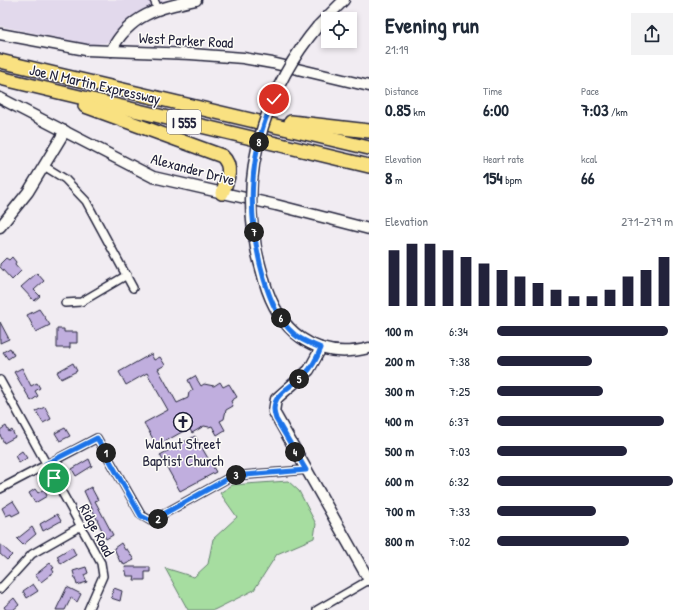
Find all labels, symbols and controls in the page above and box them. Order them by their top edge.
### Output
text: Evening run [385,10,479,40]
map controls [321,12,357,48]
button: locate [321,12,357,48]
button: share [631,13,673,55]
street label: West Parker Road [138,27,234,53]
text: 21:19 [385,40,408,58]
street label: Joe N Martin Expressway [27,59,163,109]
pin [257,82,291,116]
text: Distance [385,84,419,98]
text: Time [483,84,502,98]
text: Pace [581,84,599,98]
icon: check [263,88,285,110]
text: 0.85 [385,98,411,121]
text: 6:00 [483,98,509,121]
text: 7:03 [581,98,609,121]
text: km [411,105,425,119]
text: /km [609,105,628,119]
road number: I 555 [167,110,201,134]
pin: 8 [249,132,269,152]
text: 8 [257,135,261,149]
street label: Alexander Drive [149,148,237,190]
text: Elevation [385,152,422,166]
text: Heart rate [483,152,524,166]
text: kcal [581,152,597,166]
text: 8 [385,166,392,189]
text: 154 [483,166,503,189]
text: 66 [581,166,595,189]
text: m [392,173,402,187]
text: bpm [503,173,522,187]
text: Elevation [385,212,428,230]
text: 271–279 m [621,212,673,230]
pin: 7 [244,222,264,242]
text: 7 [251,225,257,239]
pin: 6 [271,308,291,328]
text: 6 [279,311,283,325]
text: 100 m [385,322,413,340]
text: 6:34 [449,322,468,340]
text: 200 m [385,352,415,370]
text: 7:38 [449,352,470,370]
pin: 5 [289,369,309,389]
text: 5 [297,372,301,386]
text: 300 m [385,382,414,400]
text: 7:25 [449,382,470,400]
church icon: Walnut Street Baptist Church [172,411,194,433]
text: 400 m [385,412,413,430]
text: 6:37 [449,412,469,430]
place label: Walnut Street Baptist Church [142,433,224,471]
pin: 4 [285,442,305,462]
text: 500 m [385,442,414,460]
text: 7:03 [449,442,470,460]
pin: 1 [96,443,116,463]
text: 4 [293,445,297,459]
text: 1 [104,446,108,460]
pin [37,461,71,495]
pin: 3 [226,465,246,485]
icon: arrive [43,467,65,489]
text: 3 [234,468,238,482]
text: 600 m [385,472,414,490]
text: 6:32 [449,472,469,490]
street label: Ridge Road [74,500,120,560]
text: 700 m [385,502,415,520]
text: 7:33 [449,502,470,520]
pin: 2 [148,509,168,529]
text: 2 [155,512,161,526]
text: 800 m [385,532,414,550]
text: 7:02 [449,532,470,550]

